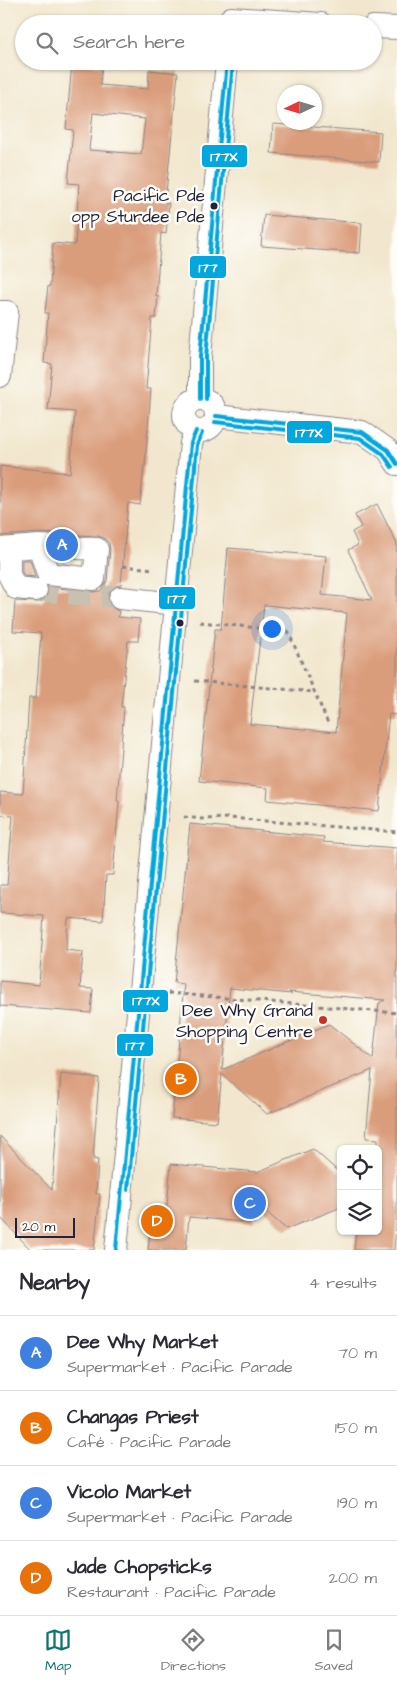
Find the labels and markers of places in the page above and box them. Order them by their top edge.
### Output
place label: Pacific Pde opp Sturdee Pde [71,184,205,229]
marker: Pacific Pde opp Sturdee Pde [209,201,219,211]
pin: A [46,526,78,564]
unlabelled marker [175,618,185,628]
place label: Dee Why Grand Shopping Centre [176,998,313,1045]
marker: Dee Why Grand Shopping Centre [317,1014,329,1026]
pin: B [165,1060,197,1098]
pin: C [234,1184,266,1222]
pin: D [141,1202,173,1240]

